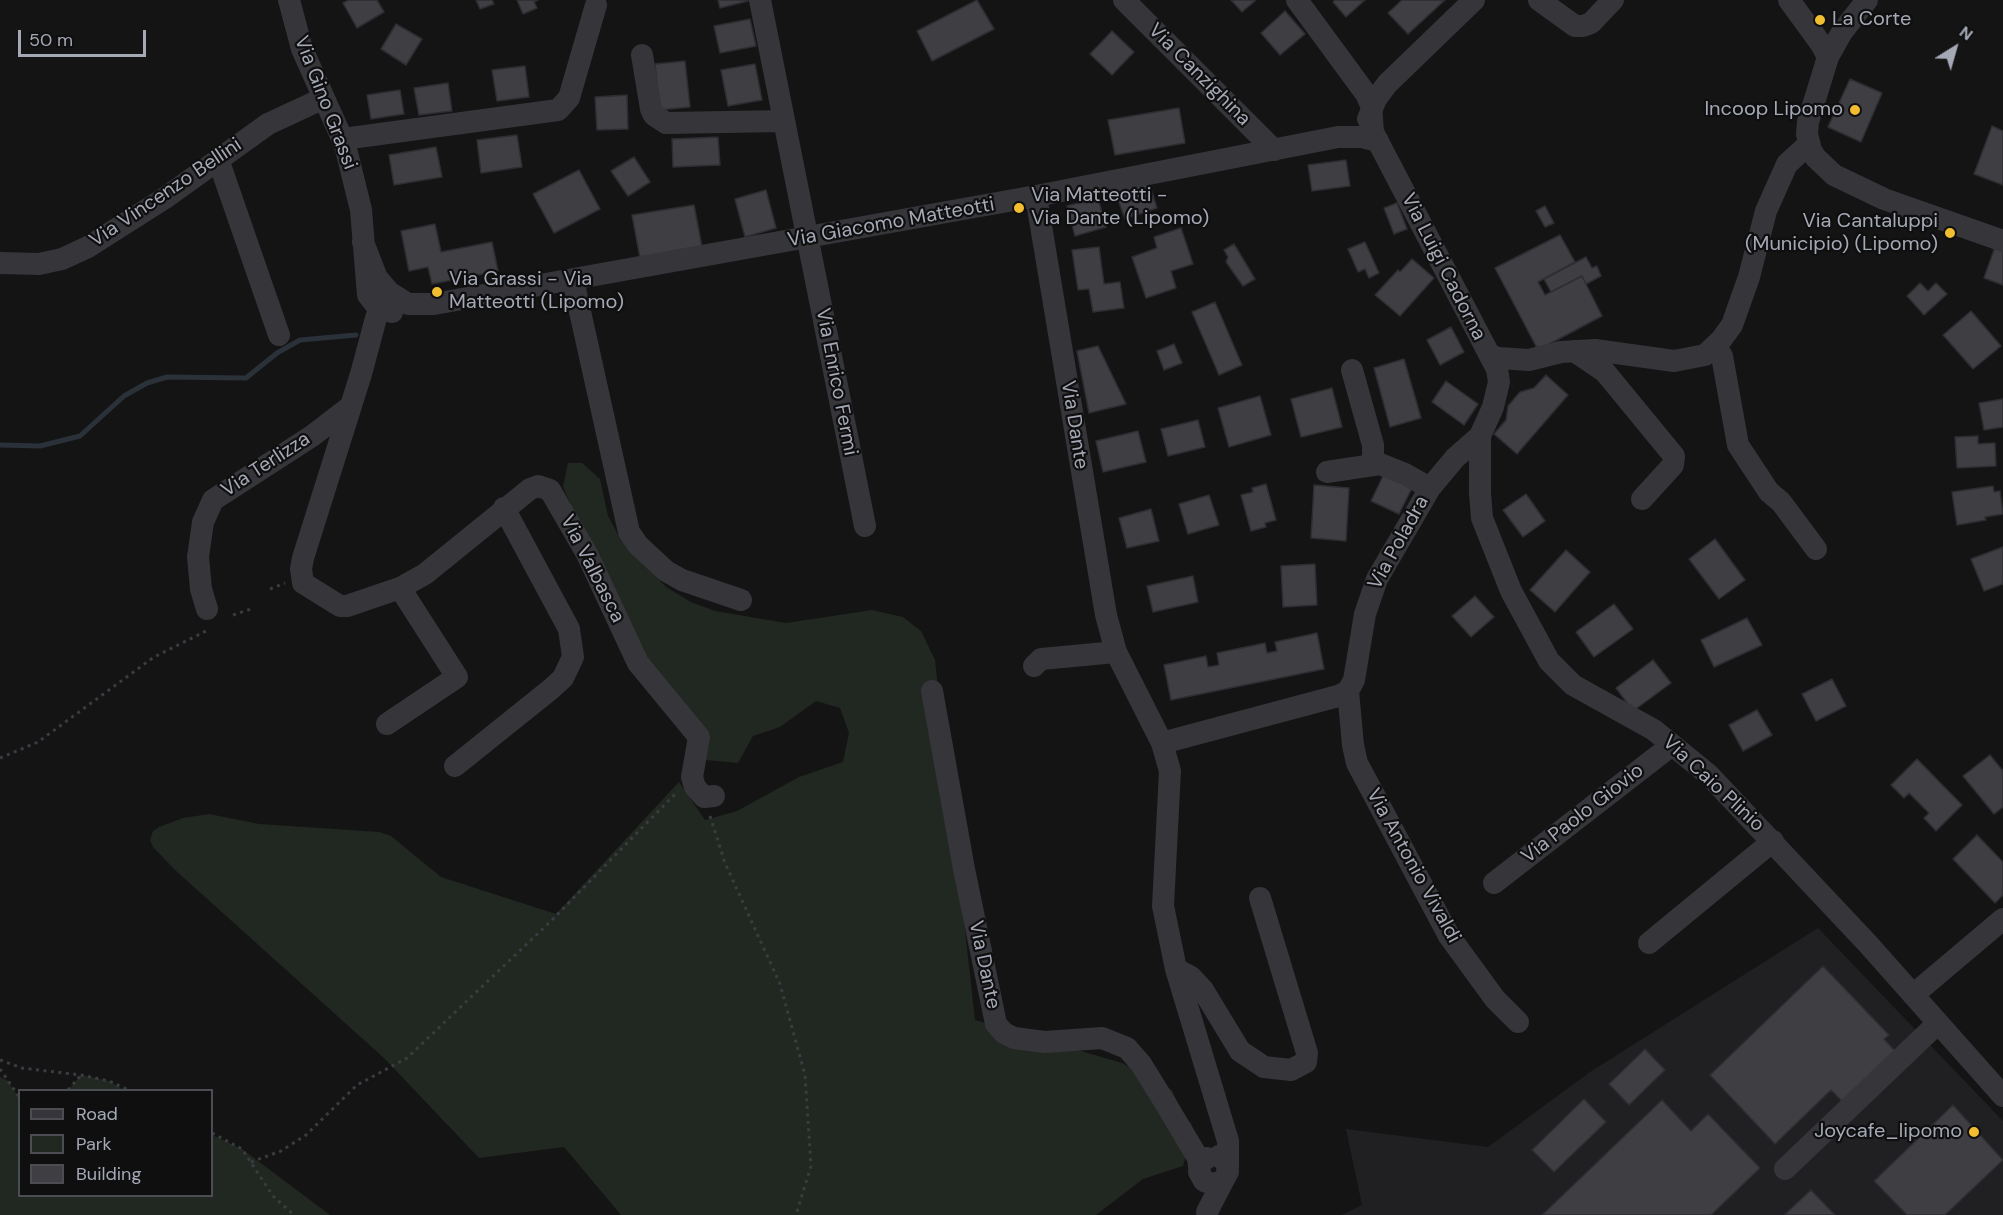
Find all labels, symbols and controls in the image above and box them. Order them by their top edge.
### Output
place label: La Corte [1832,8,1911,32]
marker: La Corte [1813,13,1827,27]
scale bar [21,18,148,56]
north arrow [1925,18,1985,78]
street label: Via Canzighina [1143,19,1255,131]
text: N [1955,21,1977,45]
text: 50 m [29,28,73,52]
street label: Via Gino Grassi [288,33,362,173]
place label: Incoop Lipomo [1704,98,1843,122]
marker: Incoop Lipomo [1848,103,1862,117]
street label: Via Vincenzo Bellini [85,133,247,253]
place label: Via Matteotti - Via Dante (Lipomo) [1031,184,1209,231]
street label: Via Luigi Cadorna [1396,189,1490,345]
street label: Via Giacomo Matteotti [786,193,996,253]
marker: Via Matteotti - Via Dante (Lipomo) [1012,201,1026,215]
place label: Via Cantaluppi (Municipio) (Lipomo) [1745,210,1938,257]
marker: Via Cantaluppi (Municipio) (Lipomo) [1943,226,1957,240]
place label: Via Grassi - Via Matteotti (Lipomo) [449,268,624,315]
marker: Via Grassi - Via Matteotti (Lipomo) [430,285,444,299]
street label: Via Enrico Fermi [810,306,862,458]
street label: Via Dante [1055,379,1093,471]
street label: Via Terlizza [217,427,315,503]
street label: Via Poladra [1363,492,1435,594]
street label: Via Valbasca [555,511,629,627]
street label: Via Caio Plinio [1657,731,1769,837]
street label: Via Paolo Giovio [1517,759,1649,869]
street label: Via Antonio Vivaldi [1361,785,1465,947]
street label: Via Dante [963,919,1005,1011]
legend [18,1089,213,1197]
text: Road [76,1102,118,1126]
place label: Joycafe_lipomo [1814,1120,1962,1144]
marker: Joycafe_lipomo [1967,1125,1981,1139]
text: Park [76,1132,112,1156]
text: Building [76,1162,141,1186]

